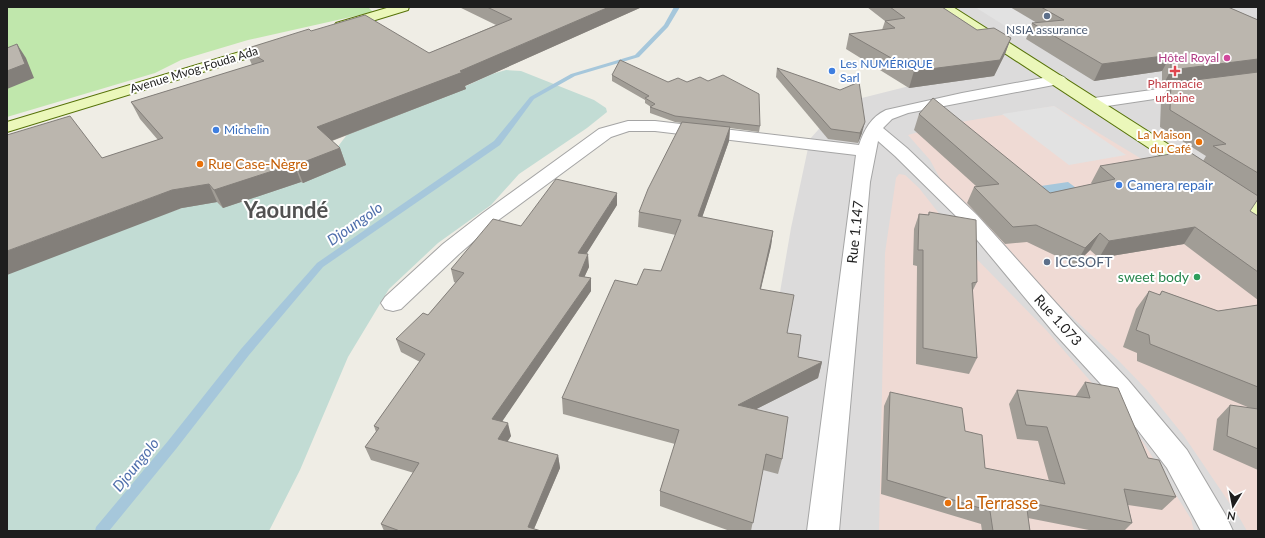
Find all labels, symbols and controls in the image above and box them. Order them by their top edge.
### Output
marker: NSIA assurance [1042,11,1052,21]
place label: NSIA assurance [1006,22,1088,37]
street label: Avenue Mvog-Fouda Ada [128,43,260,96]
place label: Hôtel Royal [1158,50,1219,65]
marker: Hôtel Royal [1222,53,1232,63]
place label: Les NUMÉRIQUE Sarl [840,56,933,85]
marker: Les NUMÉRIQUE Sarl [827,66,837,76]
marker: Pharmacie urbaine [1170,66,1180,76]
place label: Pharmacie urbaine [1148,76,1202,105]
place label: Michelin [224,122,269,137]
marker: Michelin [211,125,221,135]
place label: La Maison du Café [1137,127,1191,156]
marker: La Maison du Café [1194,137,1204,147]
place label: Rue Case-Nègre [208,155,308,172]
marker: Rue Case-Nègre [195,159,205,169]
place label: Camera repair [1127,176,1213,193]
marker: Camera repair [1114,180,1124,190]
district label: Yaoundé [243,196,329,223]
water label: Djoungolo [323,197,386,249]
street label: Rue 1.147 [843,200,866,264]
place label: ICCSOFT [1055,253,1113,270]
marker: ICCSOFT [1042,257,1052,267]
place label: sweet body [1118,268,1190,285]
marker: sweet body [1192,272,1202,282]
street label: Rue 1.073 [1031,291,1086,349]
water label: Djoungolo [108,434,162,495]
north arrow [1213,486,1253,526]
place label: La Terrasse [956,492,1038,513]
marker: La Terrasse [943,498,953,508]
text: N [1226,509,1236,523]

